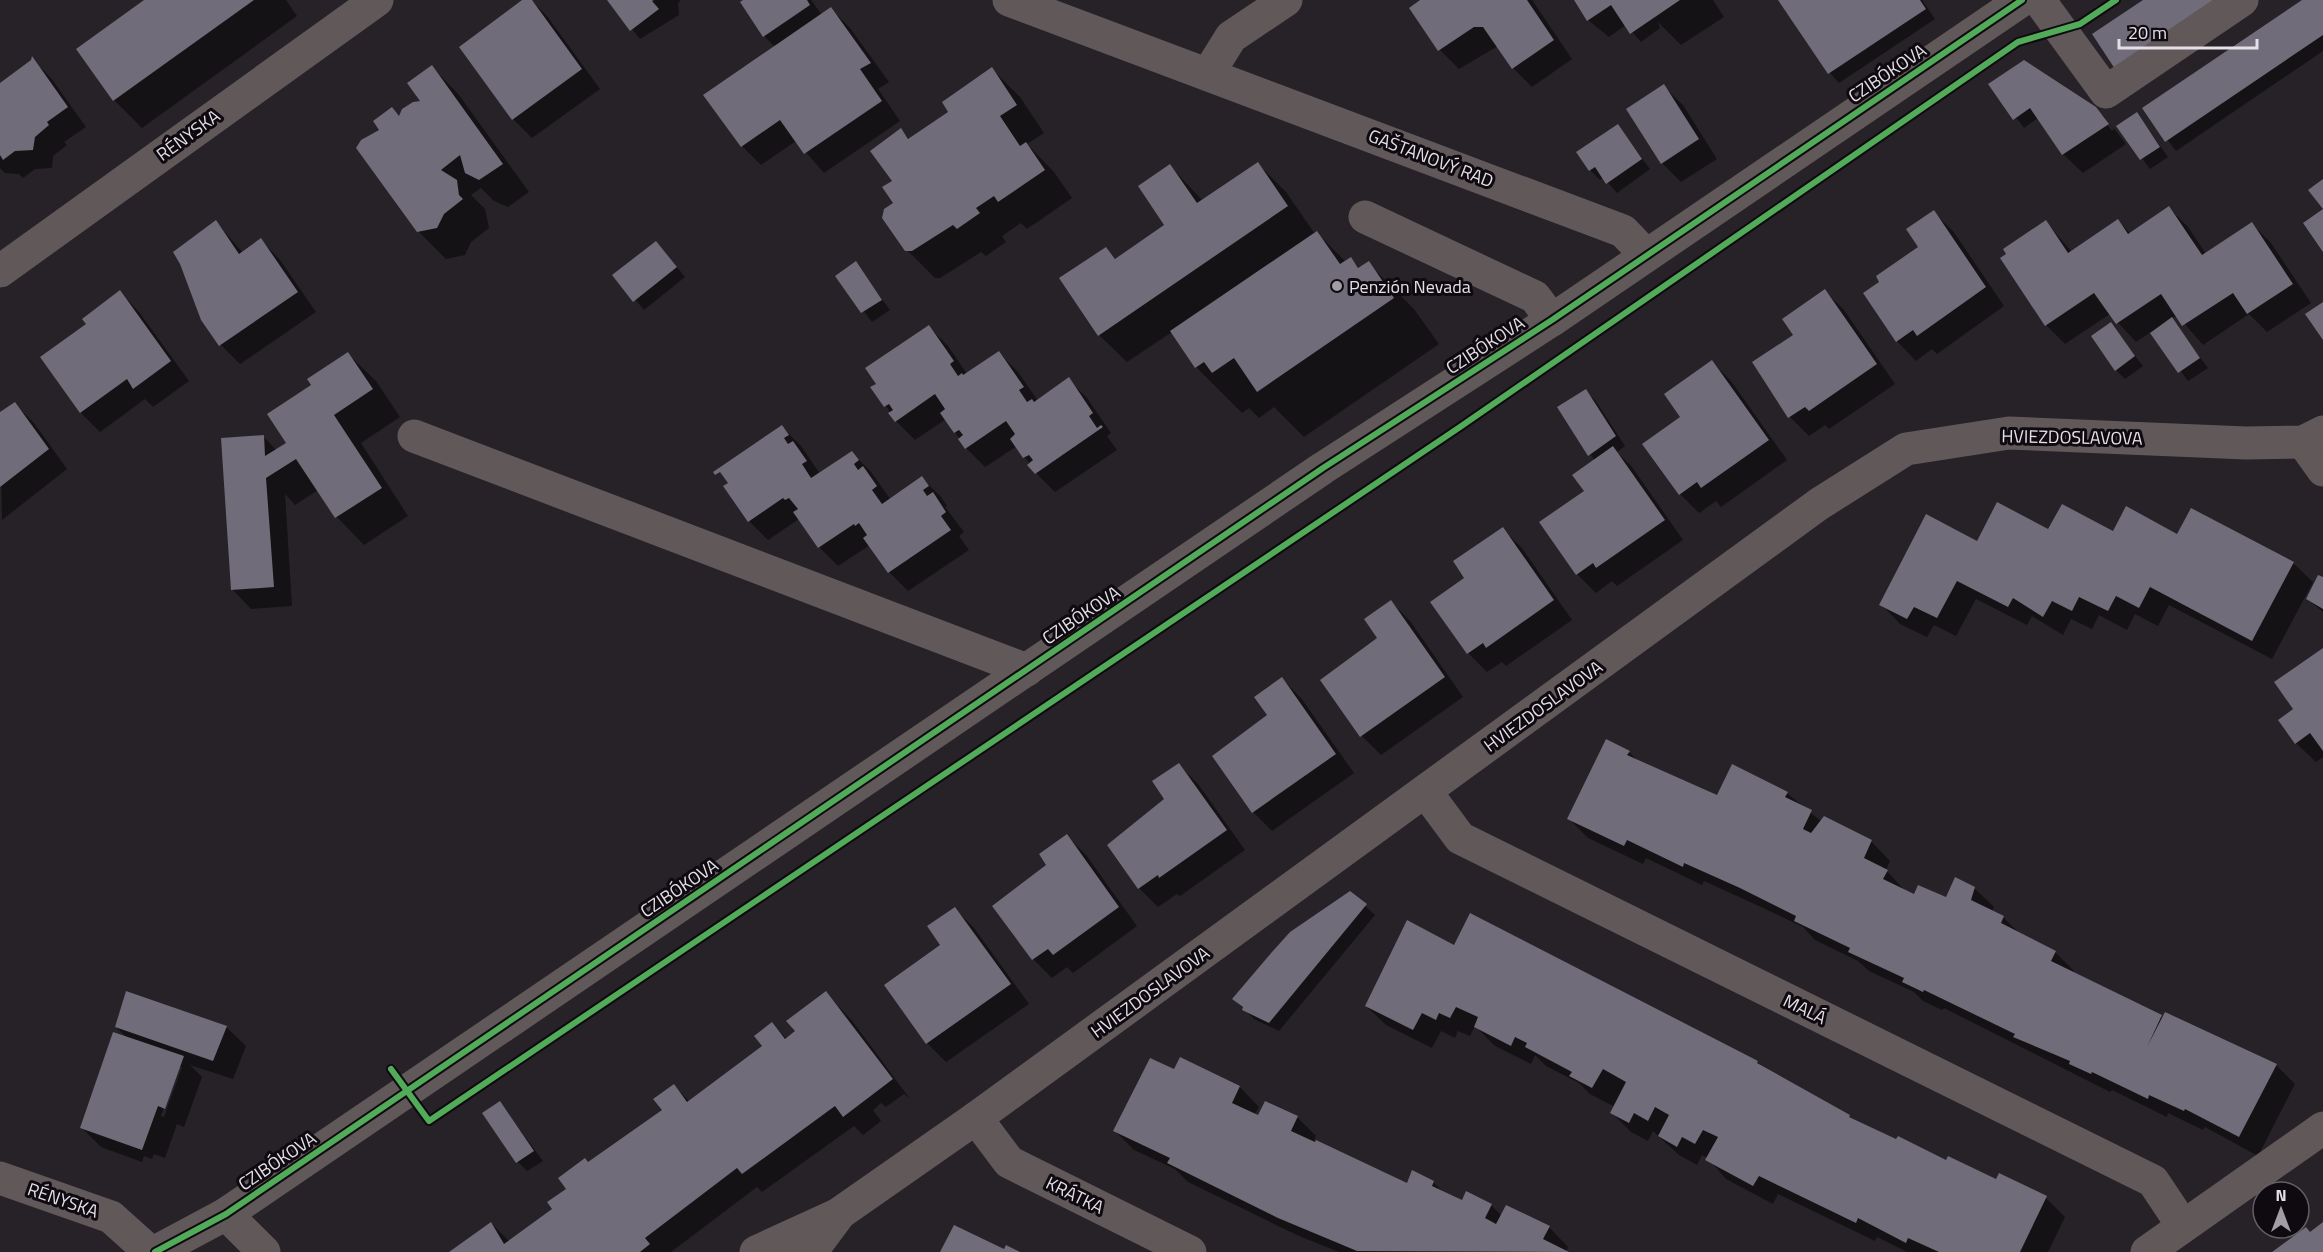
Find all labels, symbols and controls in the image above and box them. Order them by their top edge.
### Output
scale bar [2119,12,2257,50]
text: 20 m [2128,19,2167,46]
street label: CZIBÓKOVA [1843,37,1932,109]
street label: RÉNYSKA [150,102,226,167]
street label: GAŠTANOVÝ RAD [1365,122,1497,194]
place label: Penzión Nevada [1349,273,1471,300]
marker: Penzión Nevada [1330,279,1344,293]
street label: CZIBÓKOVA [1440,309,1530,381]
street label: HVIEZDOSLAVOVA [2001,422,2143,452]
street label: CZIBÓKOVA [1037,579,1126,651]
street label: HVIEZDOSLAVOVA [1478,653,1608,758]
street label: CZIBÓKOVA [635,852,724,924]
street label: HVIEZDOSLAVOVA [1085,939,1215,1044]
street label: MALÁ [1779,987,1831,1031]
street label: CZIBÓKOVA [233,1125,322,1197]
street label: KRÁTKA [1041,1169,1109,1221]
street label: RÉNYSKA [24,1175,102,1225]
north arrow [2251,1180,2311,1240]
text: N [2275,1183,2287,1207]

